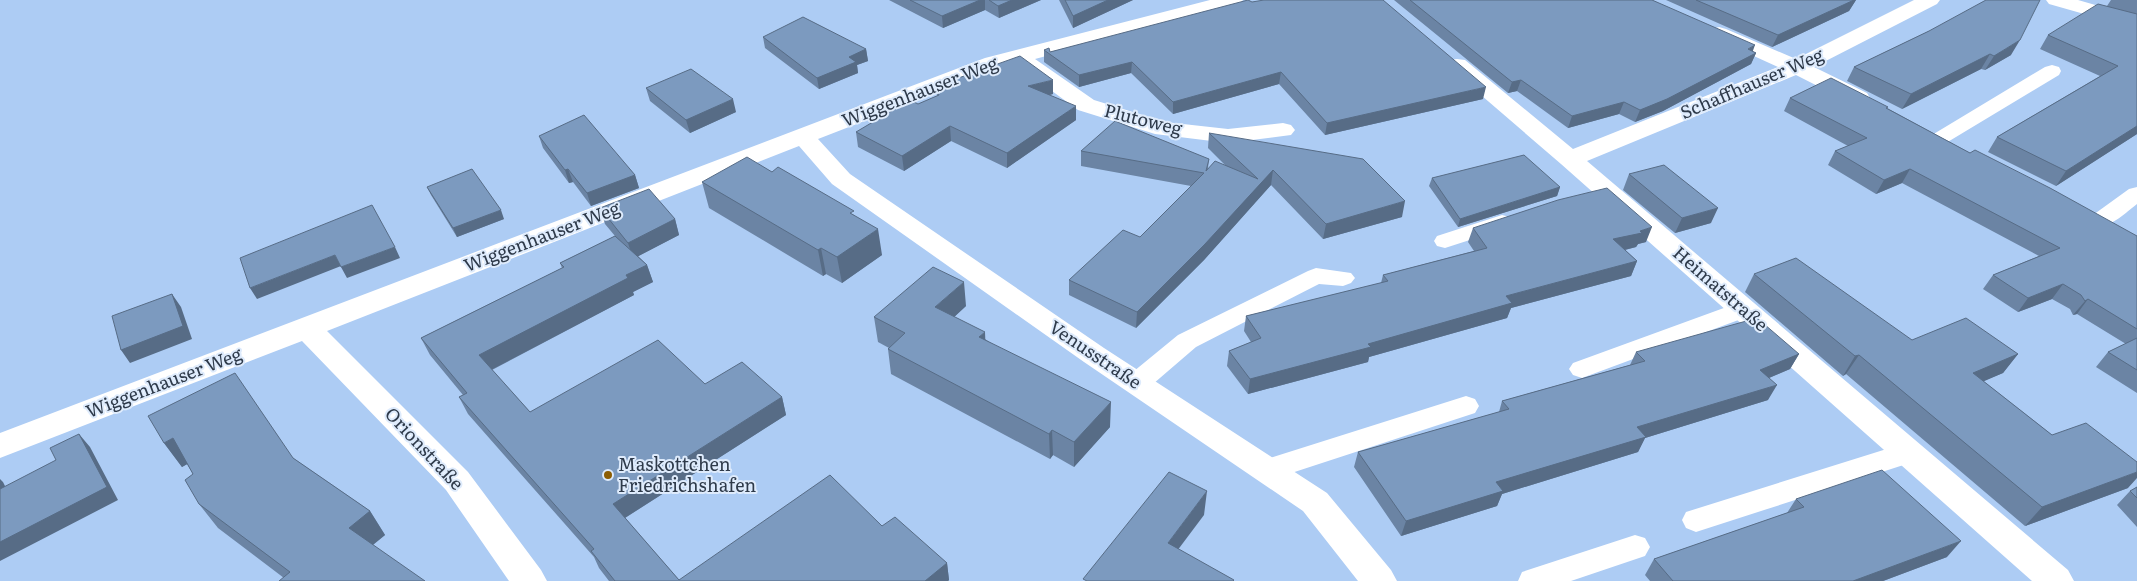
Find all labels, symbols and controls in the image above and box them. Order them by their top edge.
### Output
street label: Schaffhauser Weg [1675,40,1828,125]
street label: Wiggenhauser Weg [837,48,1002,133]
street label: Plutoweg [1101,96,1186,142]
street label: Wiggenhauser Weg [459,193,624,278]
street label: Heimatstraße [1667,239,1775,337]
street label: Venusstraße [1044,313,1147,395]
street label: Wiggenhauser Weg [81,339,246,424]
street label: Orionstraße [379,400,471,496]
place label: Maskottchen Friedrichshafen [618,450,756,498]
marker: Maskottchen Friedrichshafen [602,469,614,481]

